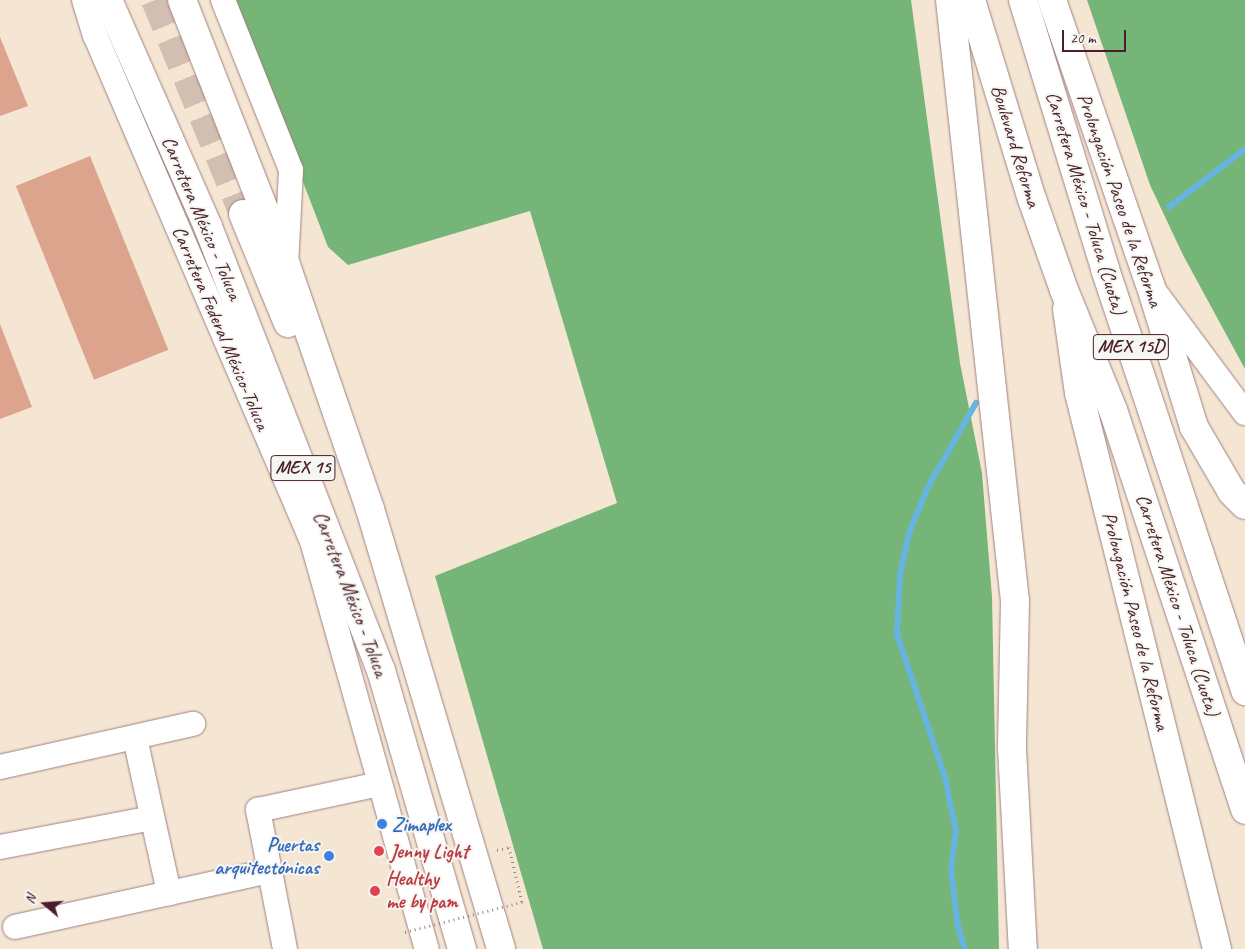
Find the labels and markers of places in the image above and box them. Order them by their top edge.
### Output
place label: Zimaplex [392,812,451,836]
marker: Zimaplex [376,818,388,830]
place label: Puertas arquitectónicas [214,832,319,879]
place label: Jenny Light [390,839,469,863]
marker: Jenny Light [372,844,386,858]
marker: Puertas arquitectónicas [323,850,335,862]
place label: Healthy me by pam [386,867,458,914]
marker: Healthy me by pam [368,884,382,898]

